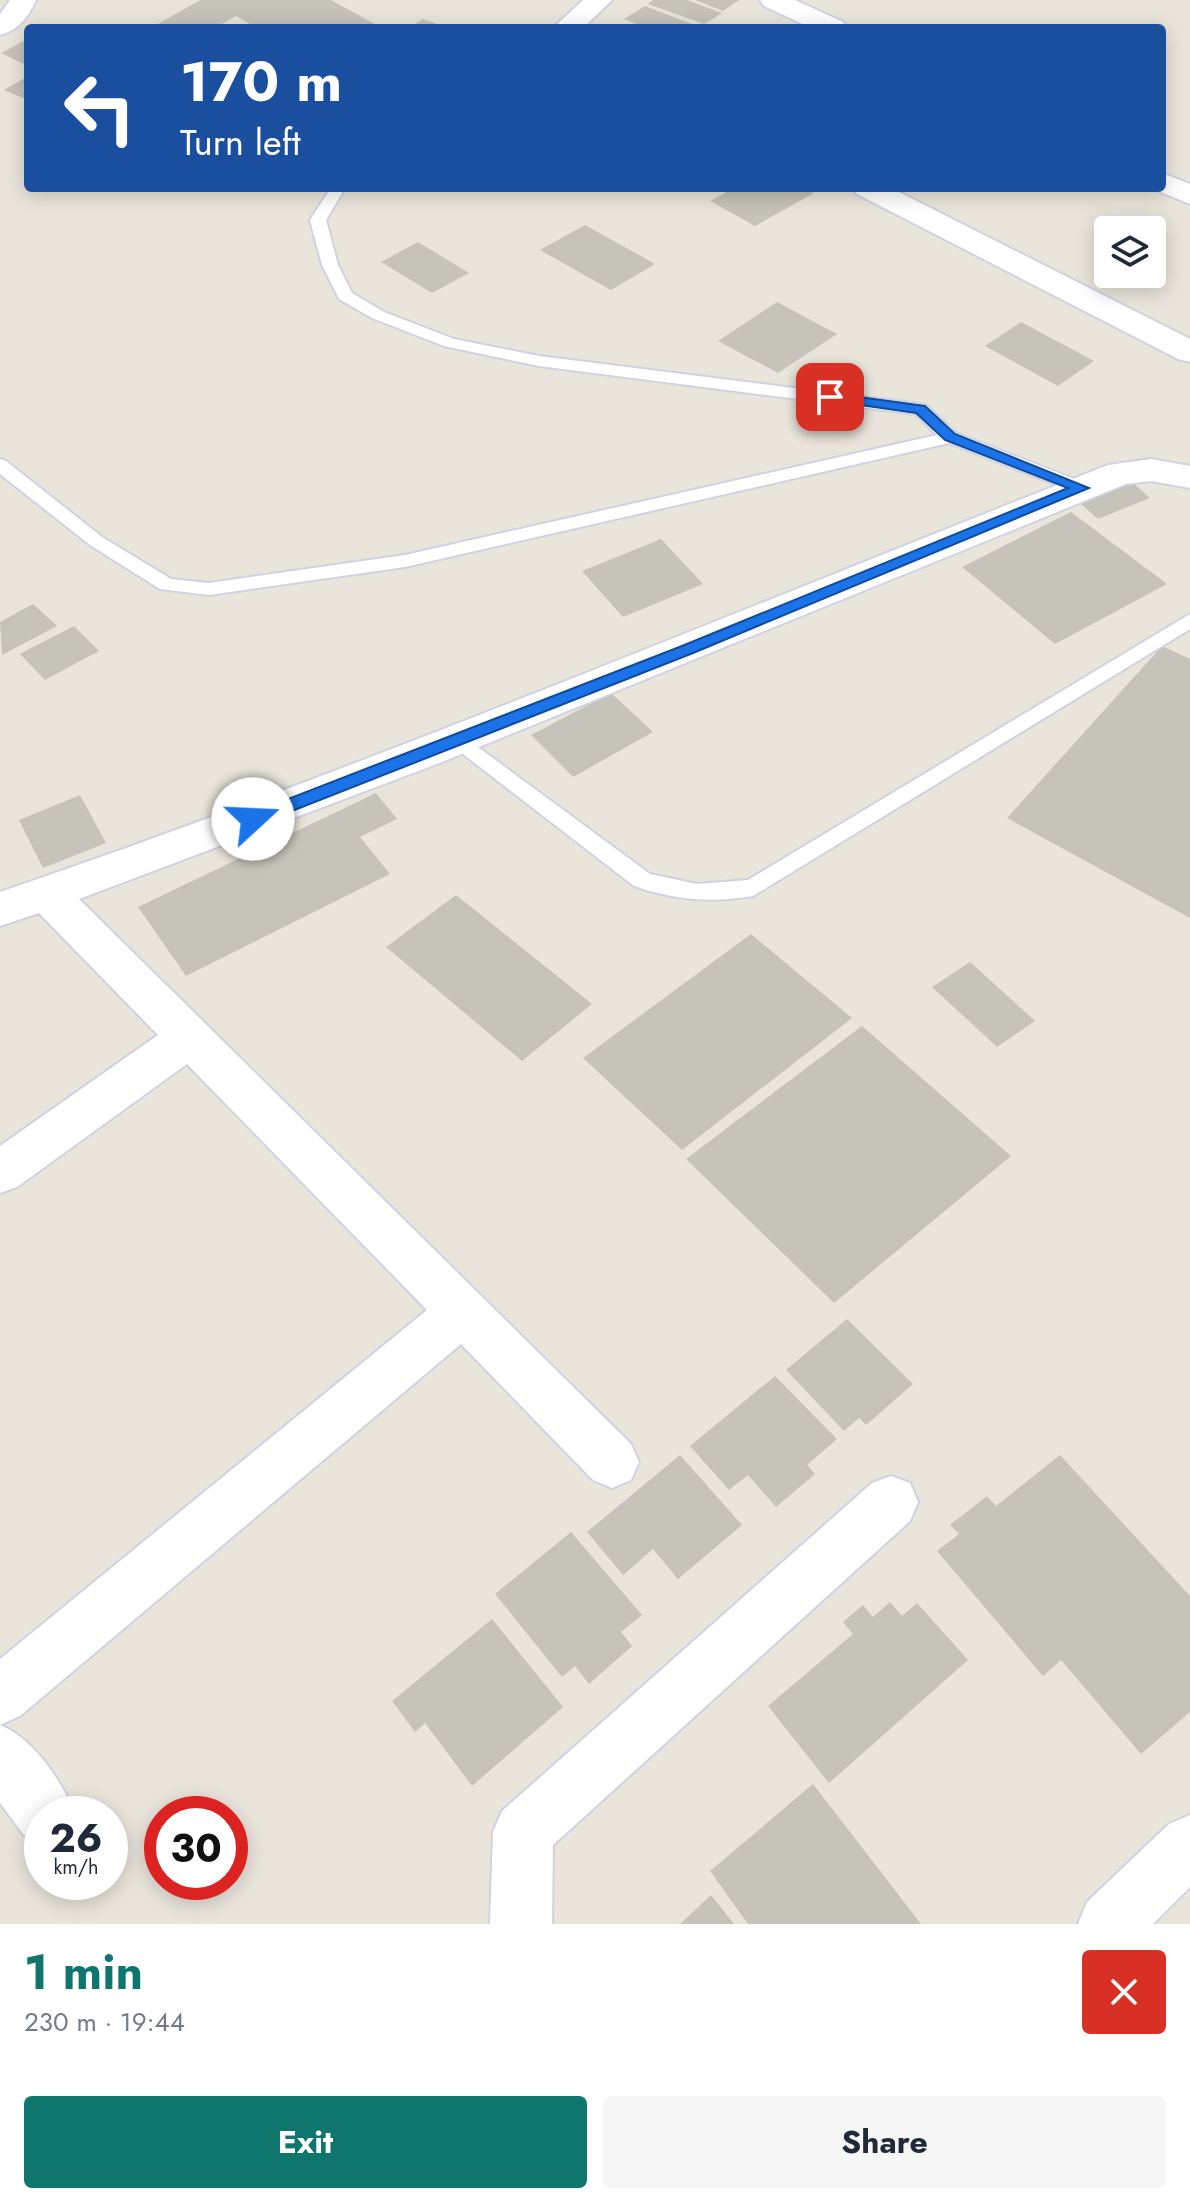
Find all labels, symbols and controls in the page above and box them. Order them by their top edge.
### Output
text: 170 m [180,41,342,122]
icon: left [48,56,152,160]
text: Turn left [180,116,301,168]
map controls [1094,216,1166,288]
button: layers [1094,216,1166,288]
pin [796,363,864,431]
icon: arrive [808,375,852,419]
position arrow [211,777,295,861]
speed limit sign: 30 [144,1796,248,1900]
text: 26 [50,1809,103,1867]
text: km/h [53,1853,99,1882]
text: 1 min [24,1938,143,2007]
button: close [1082,1950,1166,2034]
text: 230 m · 19:44 [24,2003,185,2041]
button: Exit [24,2096,587,2188]
button: Share [603,2096,1166,2188]

